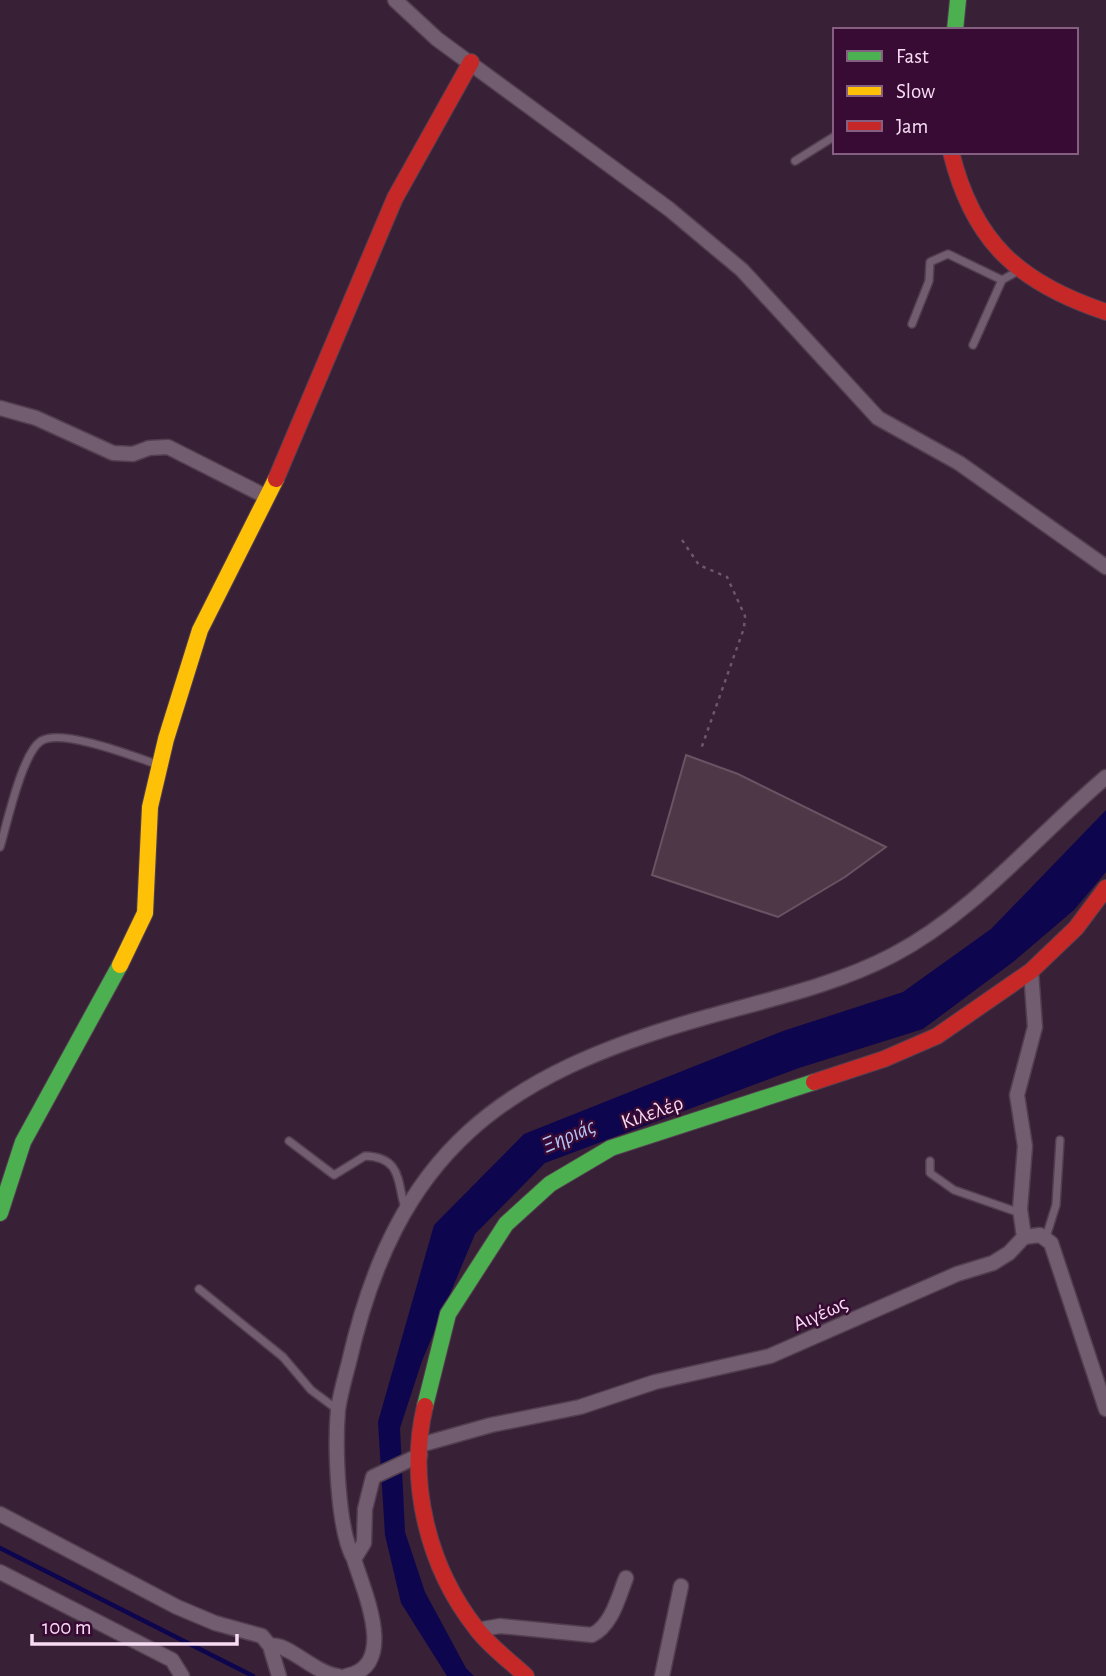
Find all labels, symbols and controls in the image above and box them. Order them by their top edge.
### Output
legend [833,28,1078,154]
text: Fast [896,46,929,67]
text: Slow [896,81,935,102]
text: Jam [896,116,928,137]
street label: Κιλελέρ [618,1092,686,1133]
water label: Ξηριάς [538,1115,599,1158]
street label: Αιγέως [790,1292,851,1335]
scale bar [32,1602,236,1646]
text: 100 m [42,1617,92,1638]

